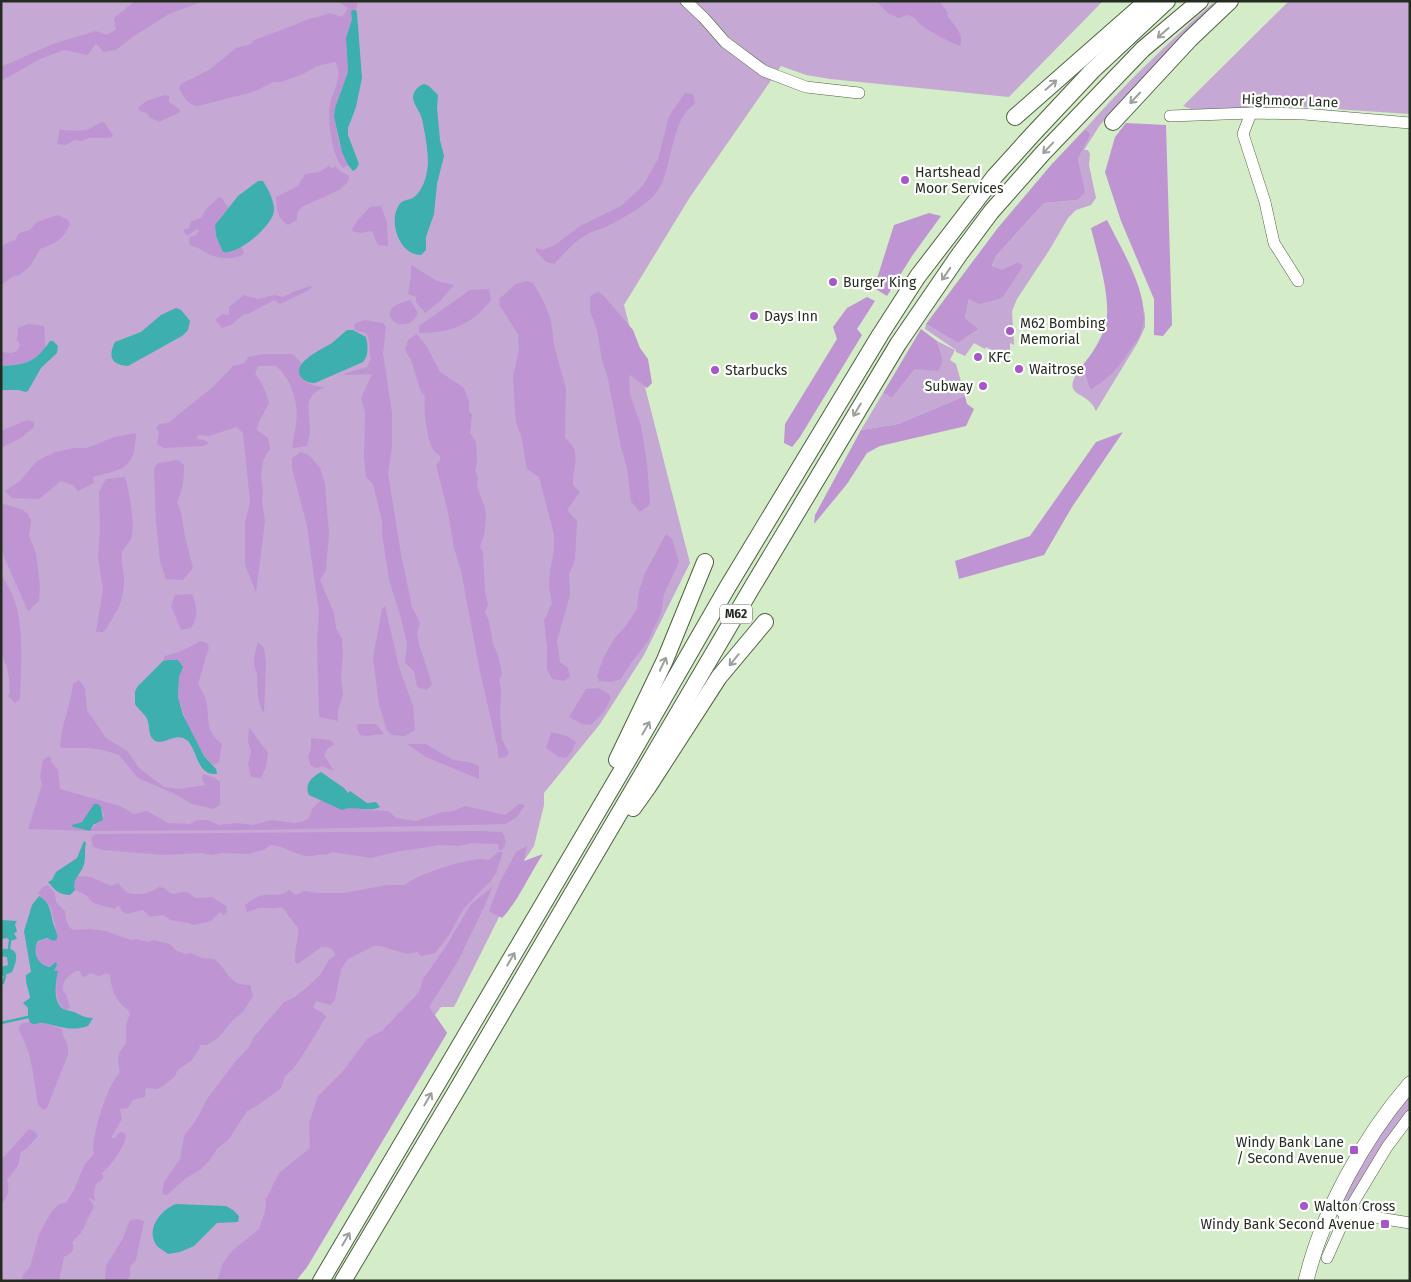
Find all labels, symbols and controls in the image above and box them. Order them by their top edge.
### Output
one-way arrow [1156,27,1169,39]
one-way arrow [1045,79,1058,91]
street label: Highmoor Lane [1241,91,1339,111]
one-way arrow [1129,92,1141,105]
one-way arrow [1042,141,1054,154]
place label: Hartshead Moor Services [915,164,1004,197]
marker: Hartshead Moor Services [899,174,911,186]
one-way arrow [941,267,951,281]
place label: Burger King [843,274,917,291]
marker: Burger King [827,276,839,288]
place label: Days Inn [764,308,818,325]
marker: Days Inn [748,310,760,322]
place label: M62 Bombing Memorial [1020,315,1106,348]
marker: M62 Bombing Memorial [1004,325,1016,337]
place label: KFC [988,349,1011,366]
marker: KFC [972,351,984,363]
place label: Waitrose [1029,361,1084,378]
place label: Starbucks [725,362,788,379]
marker: Waitrose [1013,363,1025,375]
marker: Starbucks [709,364,721,376]
place label: Subway [925,378,973,395]
marker: Subway [977,380,989,392]
one-way arrow [852,403,863,417]
road number: M62 [720,604,752,624]
one-way arrow [728,653,739,666]
one-way arrow [658,656,668,671]
one-way arrow [642,722,652,736]
one-way arrow [506,953,516,967]
one-way arrow [424,1093,434,1107]
place label: Windy Bank Lane / Second Avenue [1236,1134,1344,1167]
marker: Windy Bank Lane / Second Avenue [1348,1144,1360,1156]
place label: Walton Cross [1314,1198,1396,1215]
marker: Walton Cross [1298,1200,1310,1212]
place label: Windy Bank Second Avenue [1201,1216,1375,1233]
marker: Windy Bank Second Avenue [1379,1218,1391,1230]
one-way arrow [342,1233,352,1247]

